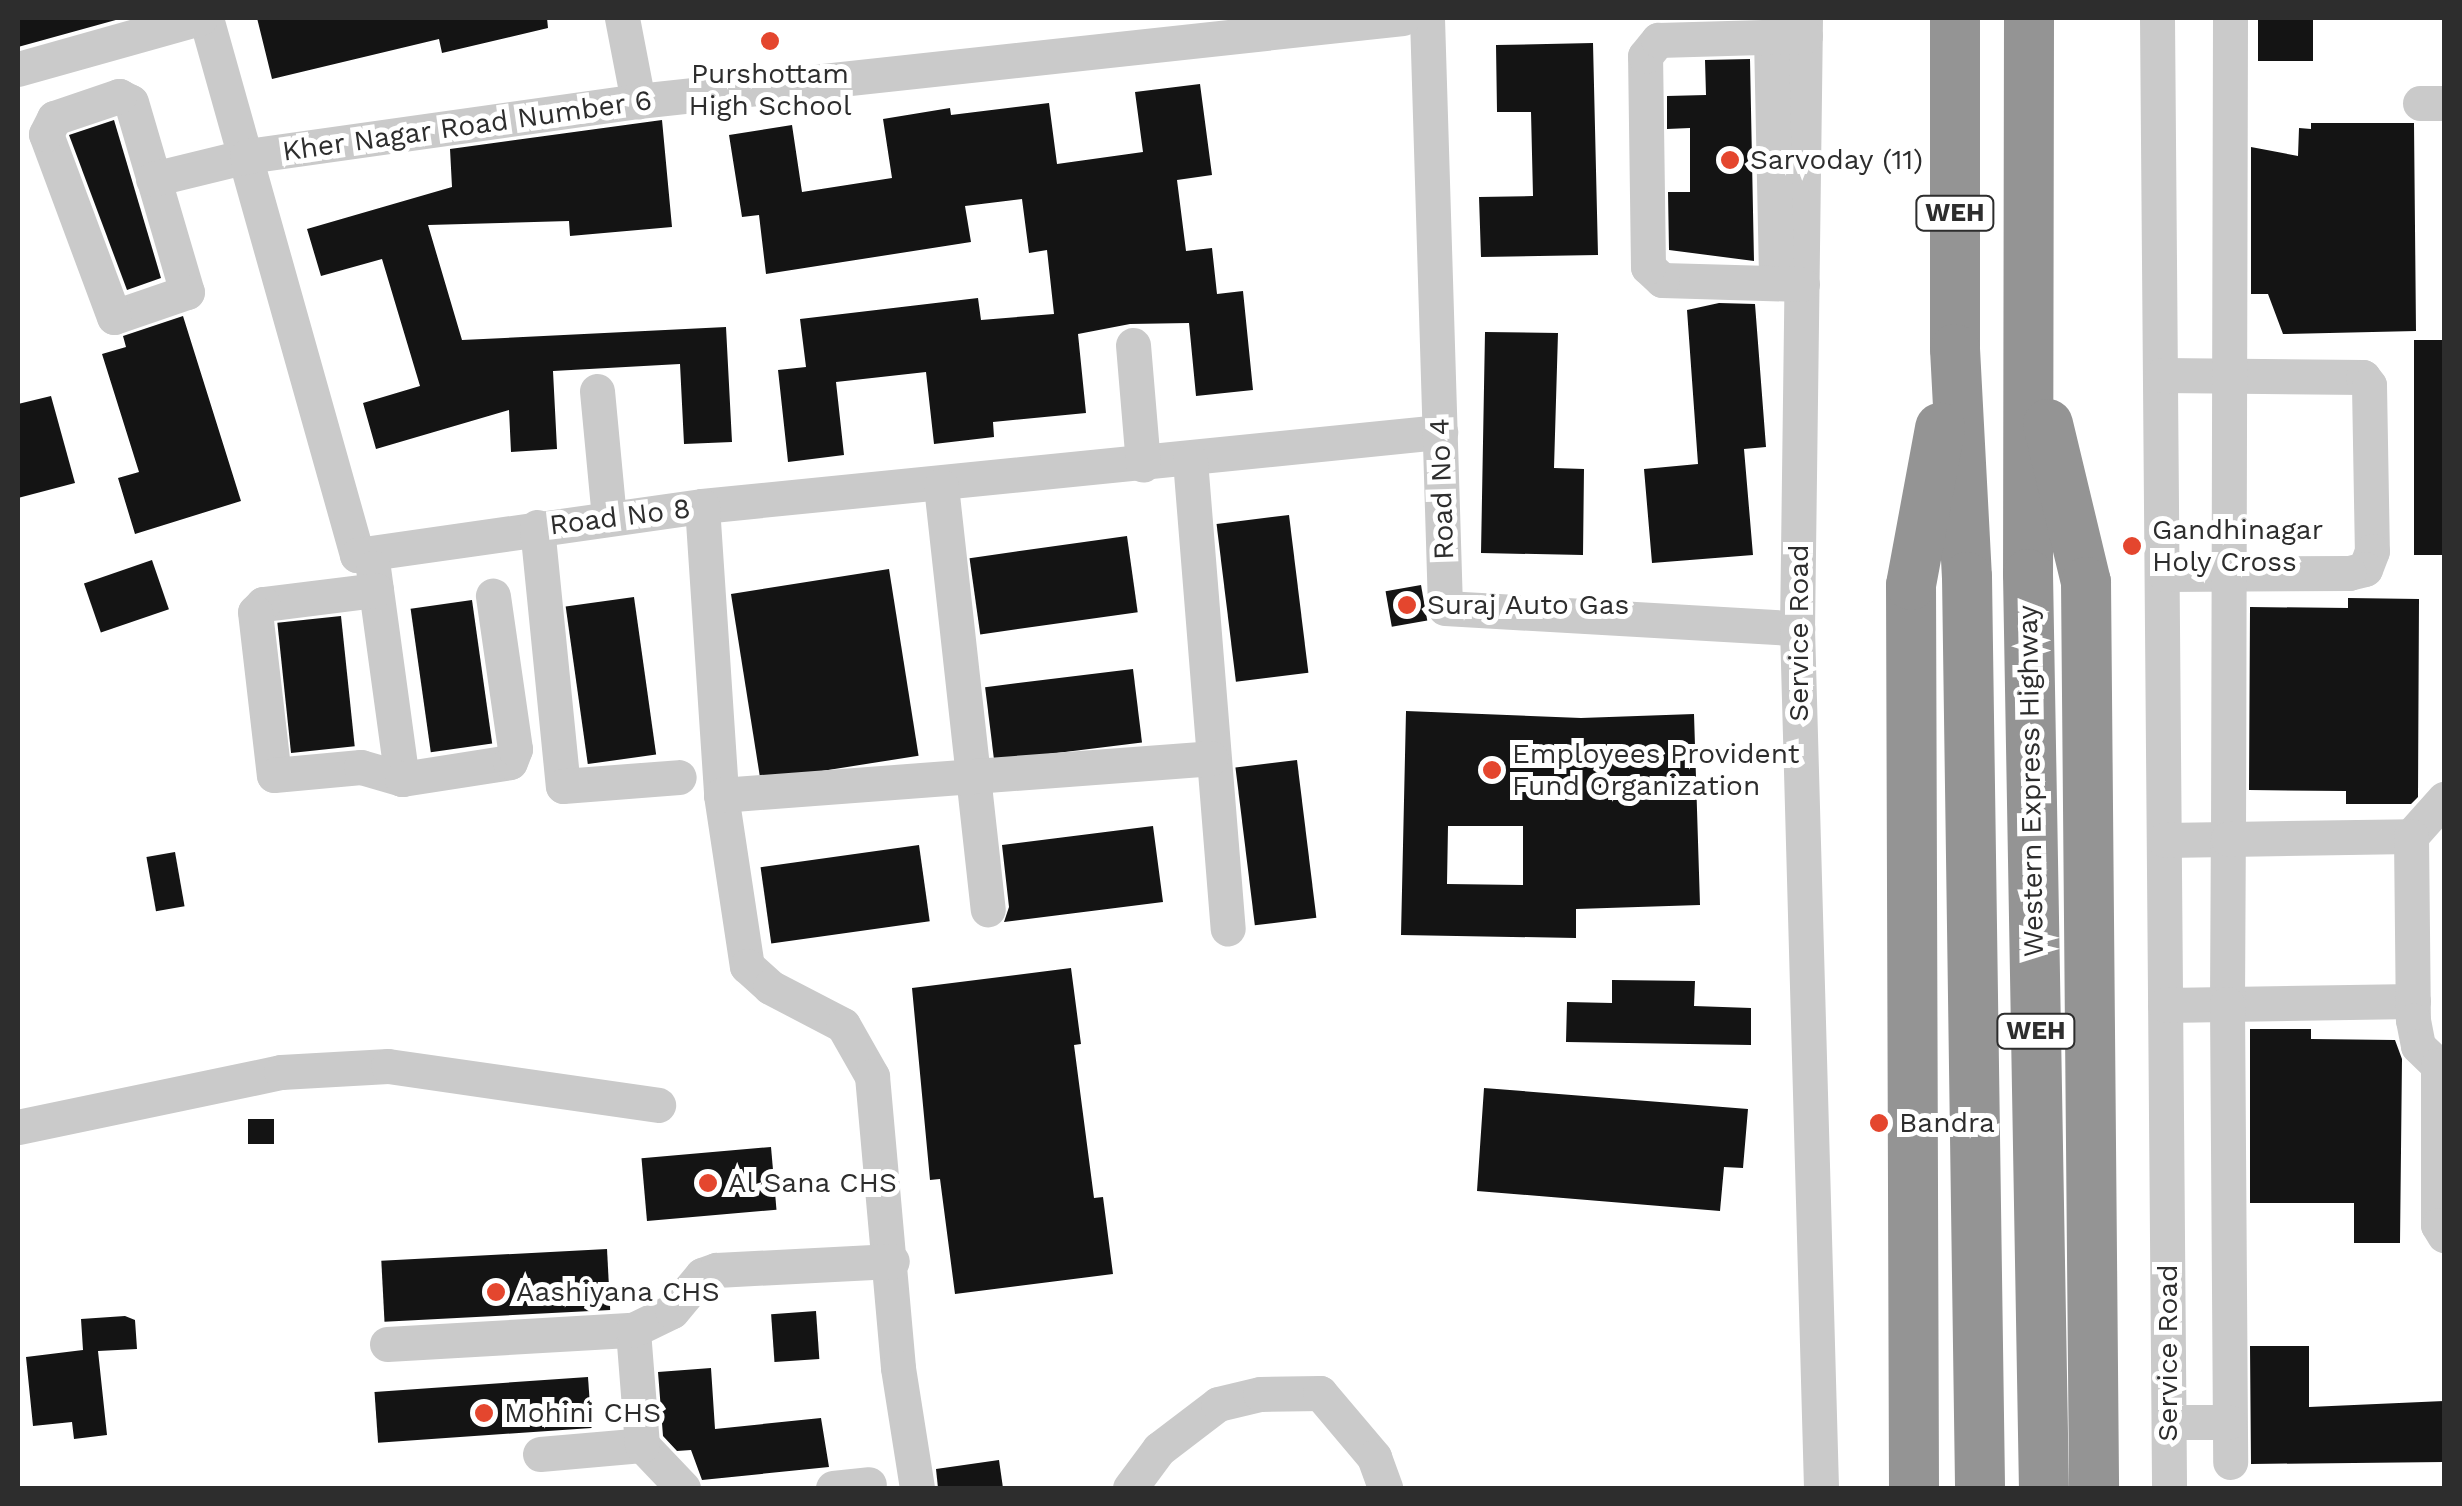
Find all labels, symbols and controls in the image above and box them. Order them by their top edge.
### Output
marker: Purshottam High School [759,30,781,52]
place label: Purshottam High School [689,57,851,123]
street label: Kher Nagar Road Number 6 [279,83,655,169]
place label: Sarvoday (11) [1750,143,1924,177]
marker: Sarvoday (11) [1719,149,1741,171]
road number: WEH [1915,193,1995,233]
street label: Road No 4 [1423,418,1461,560]
street label: Road No 8 [548,492,692,542]
place label: Gandhinagar Holy Cross [2152,513,2323,579]
marker: Gandhinagar Holy Cross [2121,535,2143,557]
street label: Service Road [1782,544,1816,722]
place label: Suraj Auto Gas [1427,588,1630,622]
marker: Suraj Auto Gas [1396,594,1418,616]
street label: Western Express Highway [2011,605,2051,957]
place label: Employees Provident Fund Organization [1512,737,1800,803]
marker: Employees Provident Fund Organization [1481,759,1503,781]
road number: WEH [1996,1011,2076,1051]
place label: Bandra [1899,1106,1995,1140]
marker: Bandra [1868,1112,1890,1134]
place label: Al Sana CHS [728,1166,899,1200]
marker: Al Sana CHS [697,1172,719,1194]
street label: Service Road [2151,1264,2185,1442]
place label: Aashiyana CHS [516,1275,720,1309]
marker: Aashiyana CHS [485,1281,507,1303]
place label: Mohini CHS [504,1396,661,1430]
marker: Mohini CHS [473,1402,495,1424]

